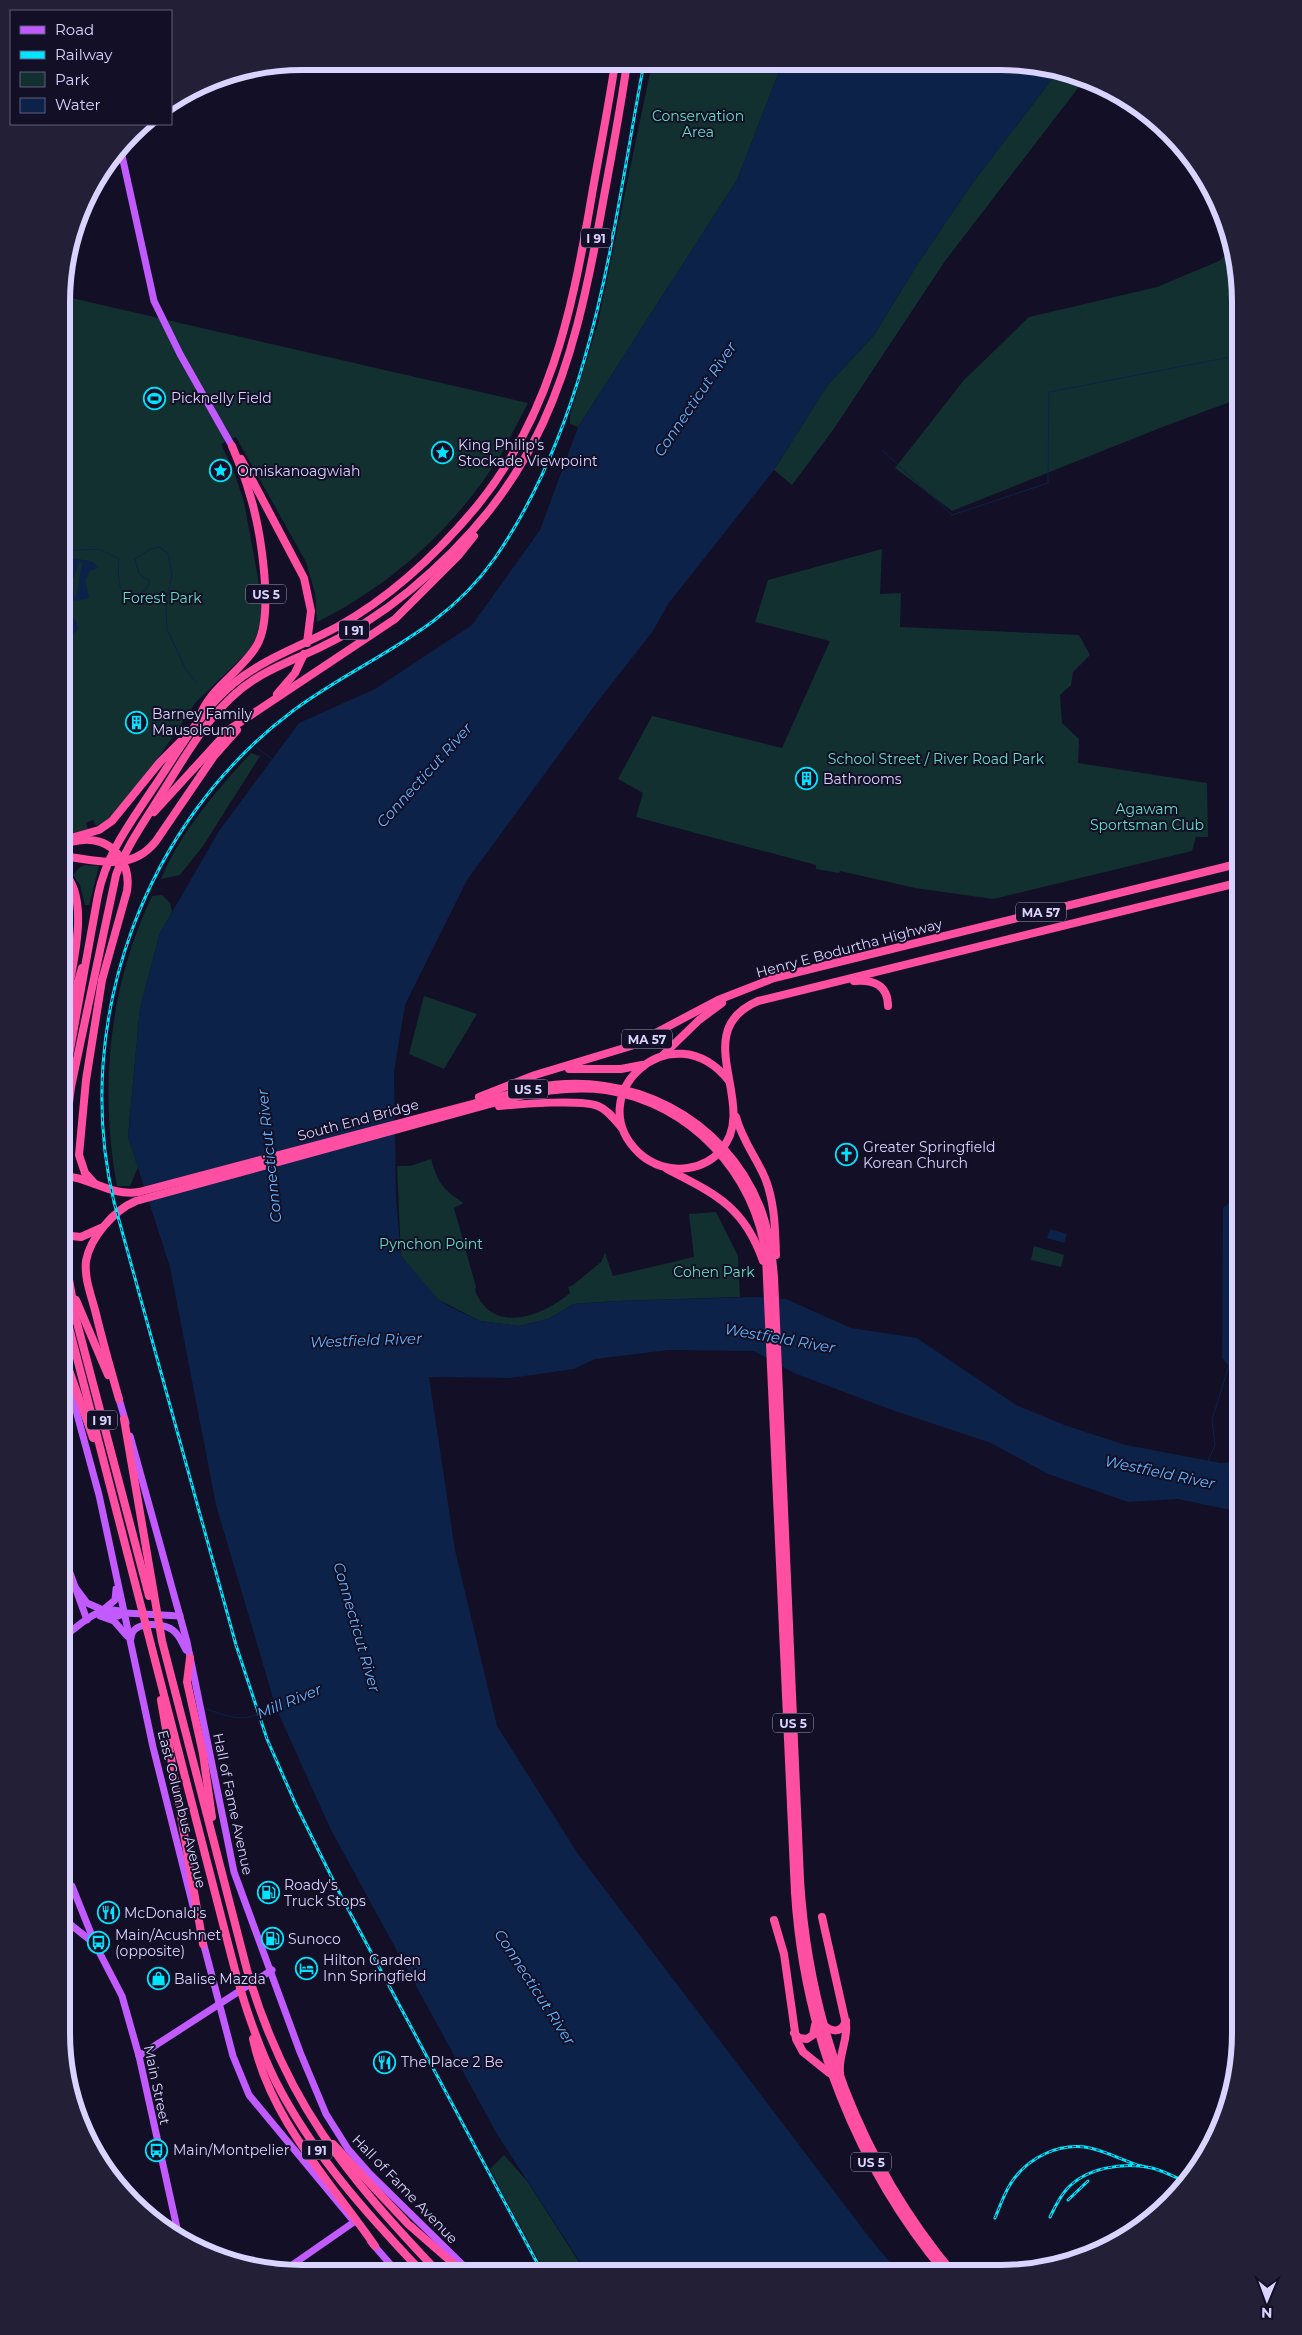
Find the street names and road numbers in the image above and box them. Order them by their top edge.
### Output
road number: I 91 [581,228,611,248]
road number: US 5 [246,584,286,604]
road number: I 91 [339,620,369,640]
road number: MA 57 [1016,902,1066,922]
street label: Henry E Bodurtha Highway [754,914,944,982]
road number: MA 57 [622,1030,672,1048]
road number: US 5 [508,1080,548,1098]
street label: South End Bridge [295,1095,421,1145]
road number: I 91 [87,1410,117,1430]
road number: US 5 [773,1714,813,1732]
street label: East Columbus Avenue [154,1728,210,1890]
street label: Hall of Fame Avenue [209,1731,257,1877]
street label: Main Street [140,2044,174,2127]
street label: Hall of Fame Avenue [348,2131,462,2247]
road number: I 91 [302,2140,332,2160]
road number: US 5 [851,2152,891,2172]

